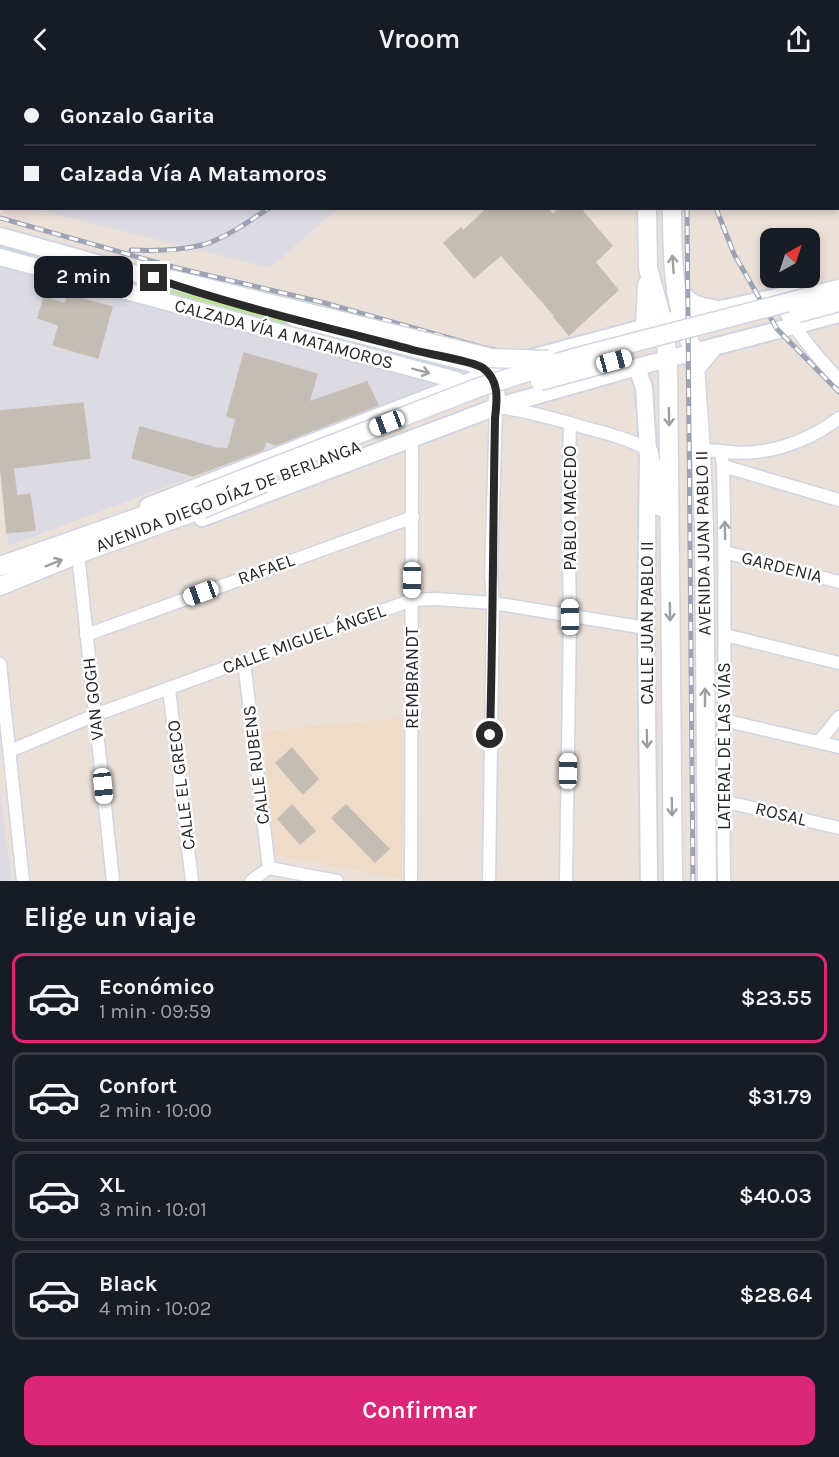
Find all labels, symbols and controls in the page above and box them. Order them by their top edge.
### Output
icon: back [24,23,57,56]
text: Vroom [379,23,460,55]
icon: share [782,23,815,56]
text: Gonzalo Garita [60,103,215,129]
text: Calzada Vía A Matamoros [60,161,327,187]
north arrow [760,228,820,288]
map controls [760,228,820,288]
one-way arrow [667,254,678,274]
callout: 2 min [34,257,133,299]
route end [140,264,167,291]
text: 2 min [56,265,111,288]
street label: CALZADA VÍA A MATAMOROS [172,293,396,374]
car [594,348,634,374]
one-way arrow [412,366,431,377]
one-way arrow [664,407,675,427]
car [367,408,407,438]
street label: AVENIDA DIEGO DÍAZ DE BERLANGA [92,434,364,557]
street label: PABLO MACEDO [559,445,581,571]
street label: AVENIDA JUAN PABLO II [690,450,716,636]
one-way arrow [719,521,731,541]
street label: CALLE JUAN PABLO II [636,541,658,705]
street label: GARDENIA [739,546,825,588]
street label: RAFAEL [235,548,298,589]
one-way arrow [44,557,63,568]
car [403,562,421,598]
car [181,578,221,608]
street label: CALLE MIGUEL ÁNGEL [219,598,389,679]
car [561,599,579,635]
one-way arrow [664,602,676,622]
street label: REMBRANDT [401,627,423,729]
street label: VAN GOGH [78,656,108,742]
street label: LATERAL DE LAS VÍAS [712,662,735,830]
one-way arrow [699,687,711,707]
street label: CALLE RUBENS [238,704,274,826]
street label: CALLE EL GRECO [162,719,200,851]
route start [476,721,503,748]
one-way arrow [641,729,653,749]
car [559,753,577,789]
car [92,767,114,805]
one-way arrow [667,797,678,817]
street label: ROSAL [753,797,810,831]
text: Elige un viaje [24,901,196,933]
icon: car [27,971,81,1025]
text: Económico [99,974,214,1000]
text: $23.55 [741,985,812,1011]
text: 1 min · 09:59 [99,1000,211,1023]
icon: car [27,1070,81,1124]
text: Confort [99,1073,177,1099]
text: $31.79 [747,1084,812,1110]
text: 2 min · 10:00 [99,1099,212,1122]
icon: car [27,1169,81,1223]
text: XL [99,1172,125,1198]
text: $40.03 [739,1183,812,1209]
text: 3 min · 10:01 [99,1198,207,1221]
icon: car [27,1268,81,1322]
text: Black [99,1271,158,1297]
text: $28.64 [739,1282,812,1308]
text: 4 min · 10:02 [99,1297,211,1320]
button: Confirmar [24,1376,815,1445]

